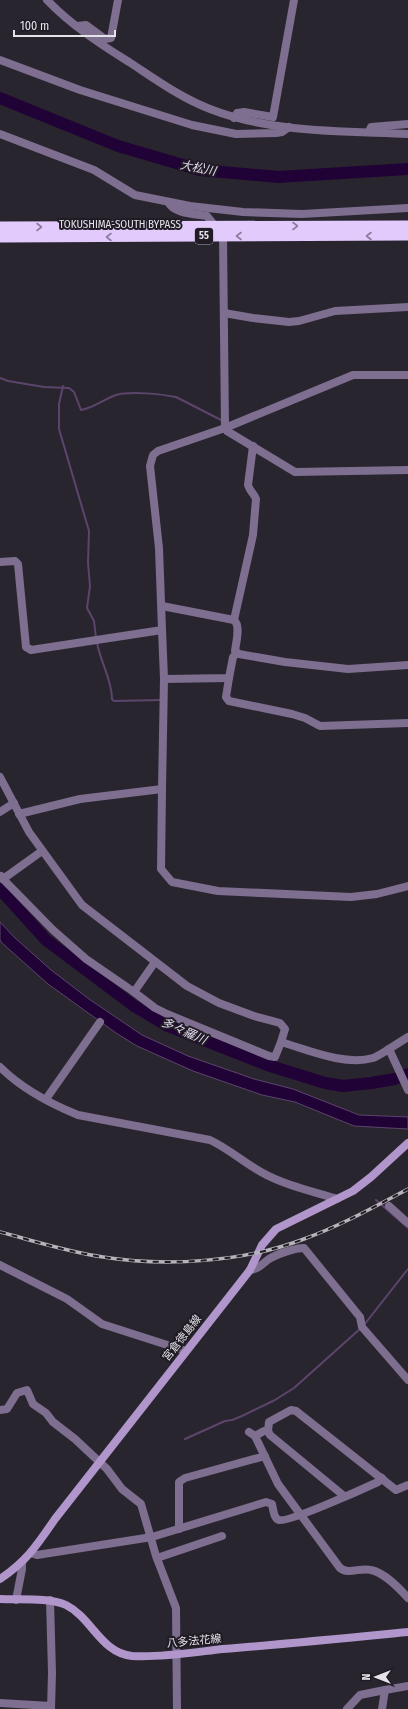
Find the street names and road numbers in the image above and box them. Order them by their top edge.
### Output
street label: TOKUSHIMA-SOUTH BYPASS [59,218,182,231]
road number: 55 [195,228,213,244]
street label: 宮倉徳島線 [160,1312,204,1364]
street label: 八多法花線 [166,1632,222,1650]

